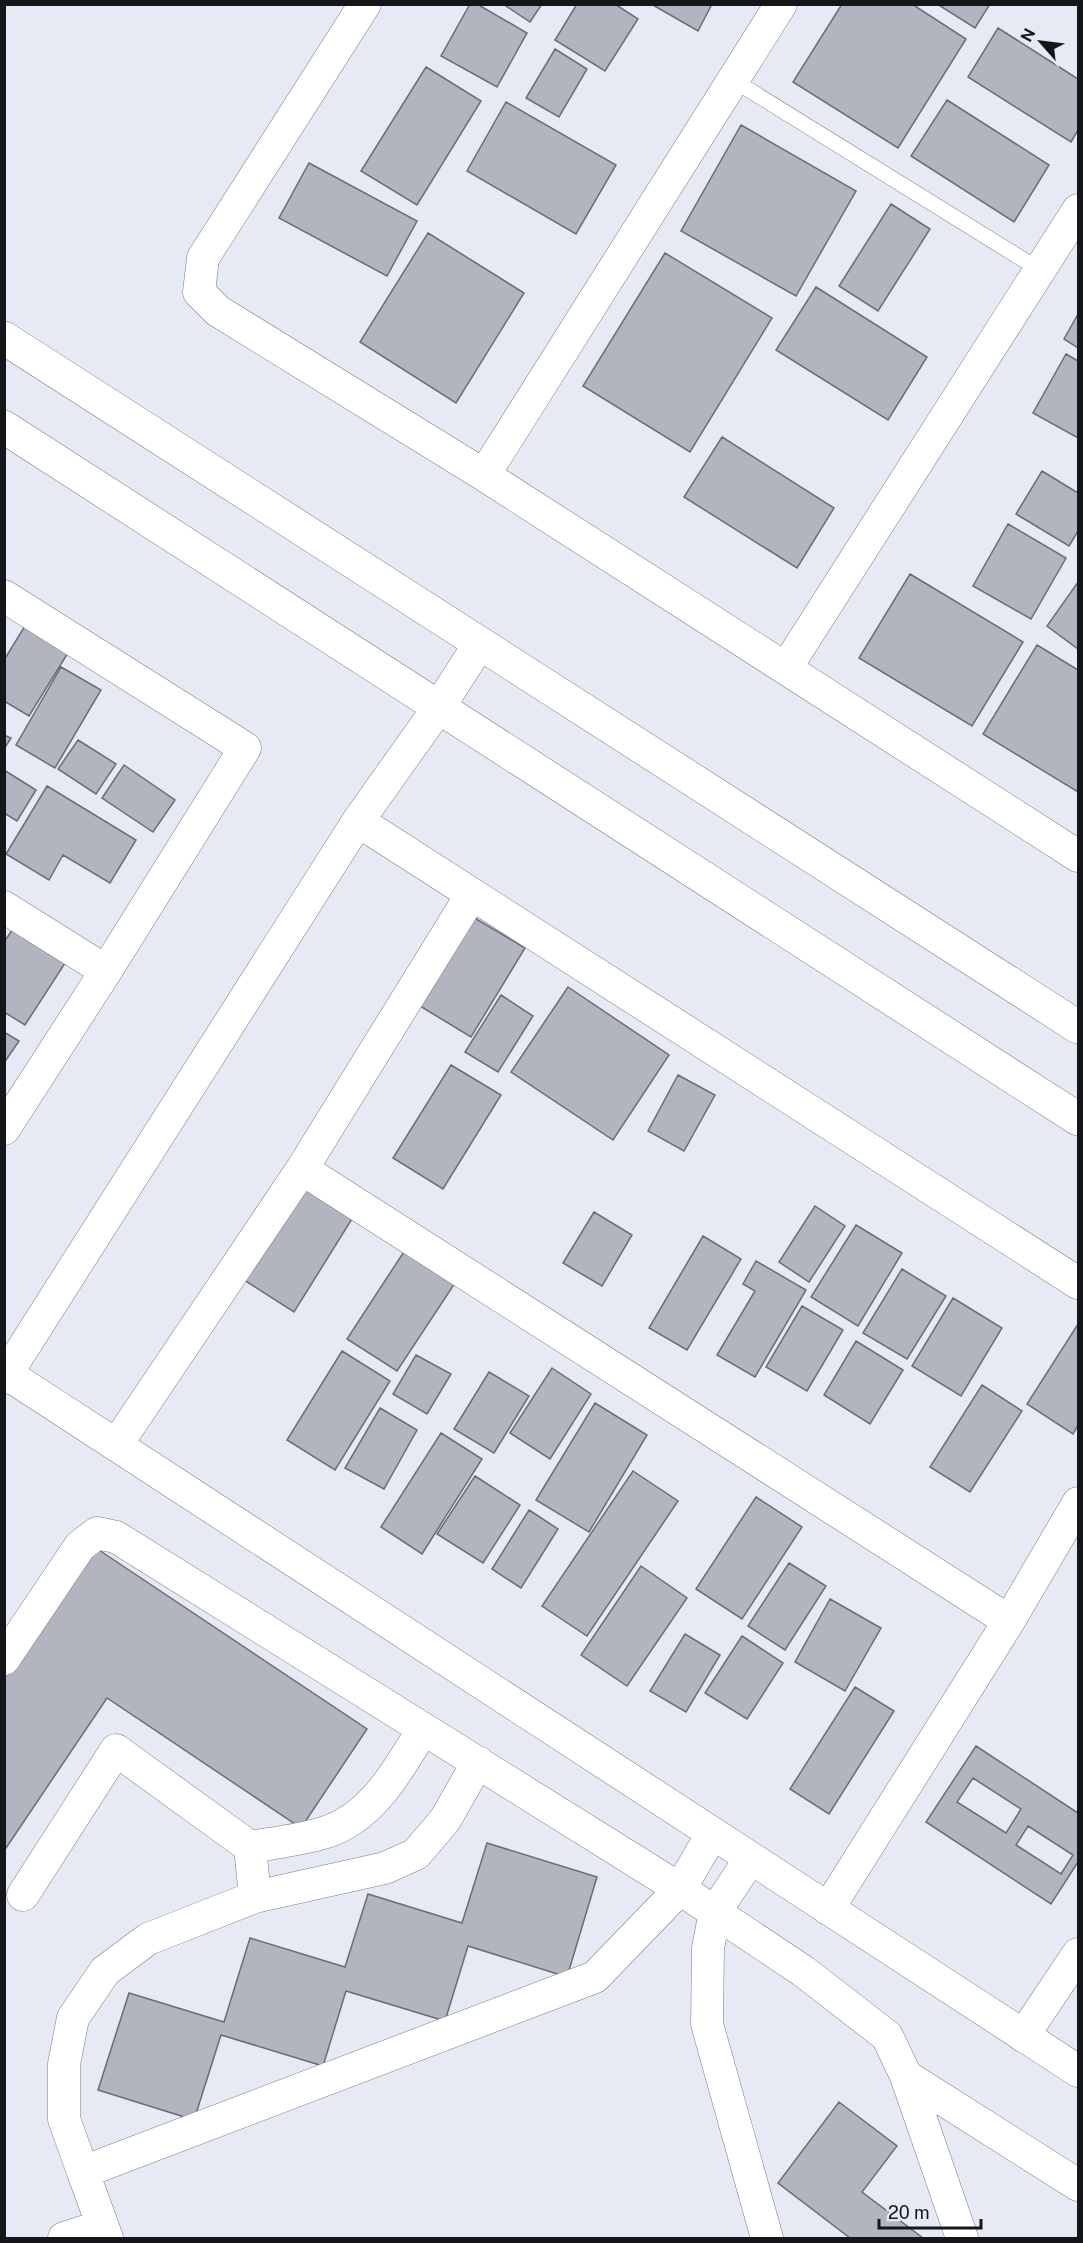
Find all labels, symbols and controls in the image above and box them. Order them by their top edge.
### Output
north arrow [1011,12,1071,72]
text: N [1017,25,1040,45]
scale bar [879,2192,981,2230]
text: 20 m [888,2202,930,2223]

